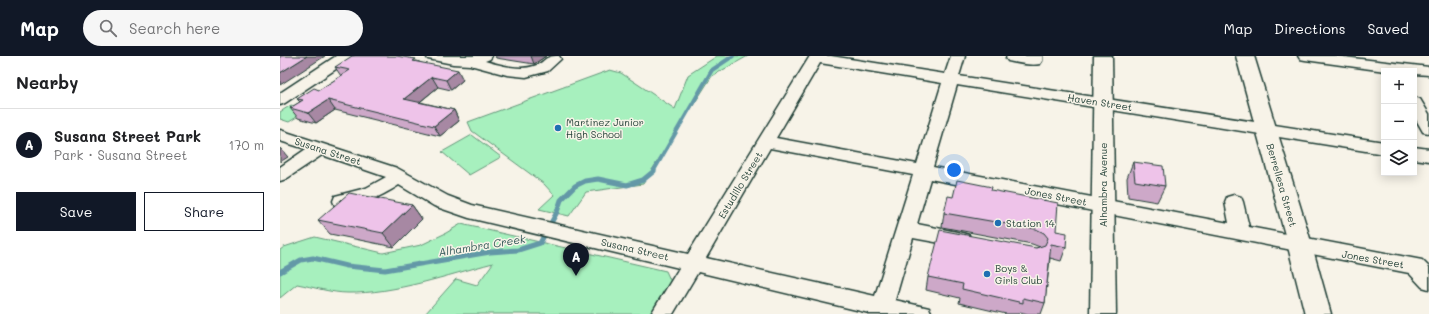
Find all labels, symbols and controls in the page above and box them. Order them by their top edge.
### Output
search box [83,10,363,46]
text: Map [20,16,59,41]
icon: search [97,17,119,39]
text: Search here [129,18,220,38]
text: Map [1224,19,1252,38]
text: Directions [1274,19,1345,38]
text: Saved [1367,19,1409,38]
map controls [1381,68,1417,176]
button: + [1381,68,1417,104]
text: Nearby [16,71,78,93]
street label: Haven Street [1067,90,1133,114]
button: − [1381,104,1417,140]
place label: Martinez Junior High School [566,115,644,141]
marker: Martinez Junior High School [553,123,563,133]
text: Susana Street Park [54,126,201,146]
street label: Susana Street [293,134,363,168]
text: A [24,136,34,153]
text: 170 m [228,136,264,153]
button: layers [1381,140,1417,176]
street label: Berrellesa Street [1263,142,1301,228]
street label: Alhambra Avenue [1096,143,1110,227]
text: Park · Susana Street [54,146,187,163]
street label: Estudillo Street [714,149,766,221]
your location [944,160,964,180]
street label: Jones Street [1024,183,1088,209]
button: Save [16,192,136,231]
button: Share [144,192,264,231]
place label: Station 14 [1006,216,1055,230]
marker: Station 14 [993,218,1003,228]
water label: Alhambra Creek [437,231,527,259]
street label: Susana Street [600,234,670,264]
pin: A [563,243,589,276]
street label: Jones Street [1341,247,1405,271]
place label: Boys & Girls Club [995,261,1043,287]
marker: Boys & Girls Club [982,269,992,279]

